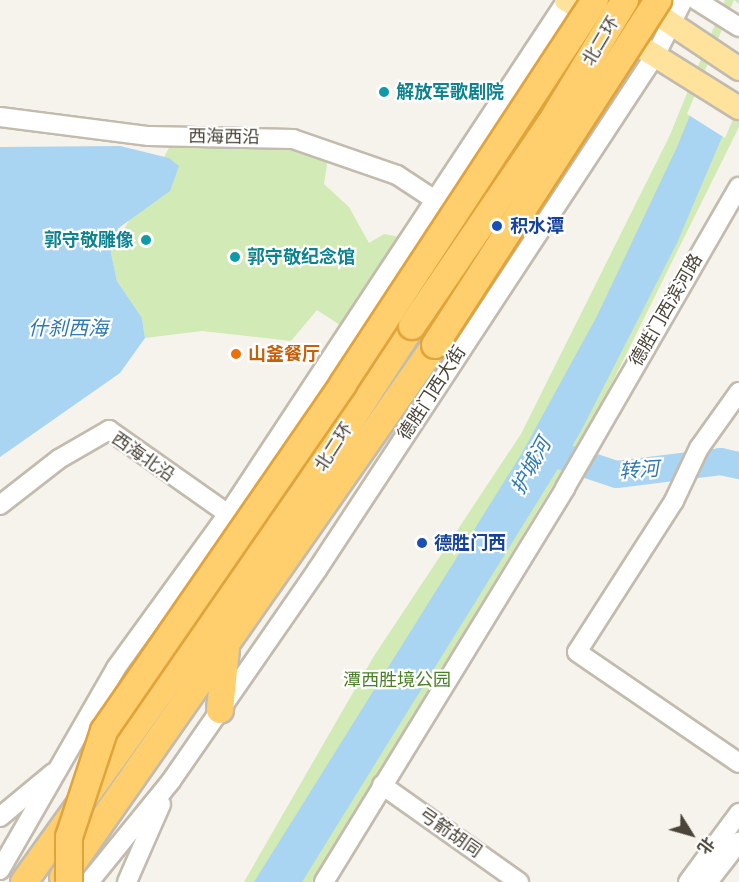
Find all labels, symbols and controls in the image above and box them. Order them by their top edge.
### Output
street label: 北二环 [578,12,624,70]
place label: 解放军歌剧院 [396,81,504,103]
marker: 解放军歌剧院 [377,85,391,99]
street label: 西海西沿 [188,126,260,148]
place label: 积水潭 [510,215,564,237]
marker: 积水潭 [488,217,506,235]
place label: 郭守敬雕像 [44,229,134,251]
marker: 郭守敬雕像 [139,233,153,247]
place label: 郭守敬纪念馆 [247,246,355,268]
marker: 郭守敬纪念馆 [228,250,242,264]
street label: 德胜门西滨河路 [625,250,707,370]
water label: 什刹西海 [28,316,108,340]
street label: 德胜门西大街 [394,342,470,444]
place label: 山釜餐厅 [248,343,320,365]
marker: 山釜餐厅 [229,347,243,361]
street label: 北二环 [310,418,358,476]
street label: 西海北沿 [107,428,179,486]
water label: 护城河 [506,434,556,498]
water label: 转河 [618,457,660,483]
place label: 德胜门西 [434,532,506,554]
marker: 德胜门西 [415,536,429,550]
park label: 潭西胜境公园 [343,669,451,691]
street label: 弓箭胡同 [414,804,486,862]
north arrow [661,804,721,864]
text: 北 [694,834,717,857]

